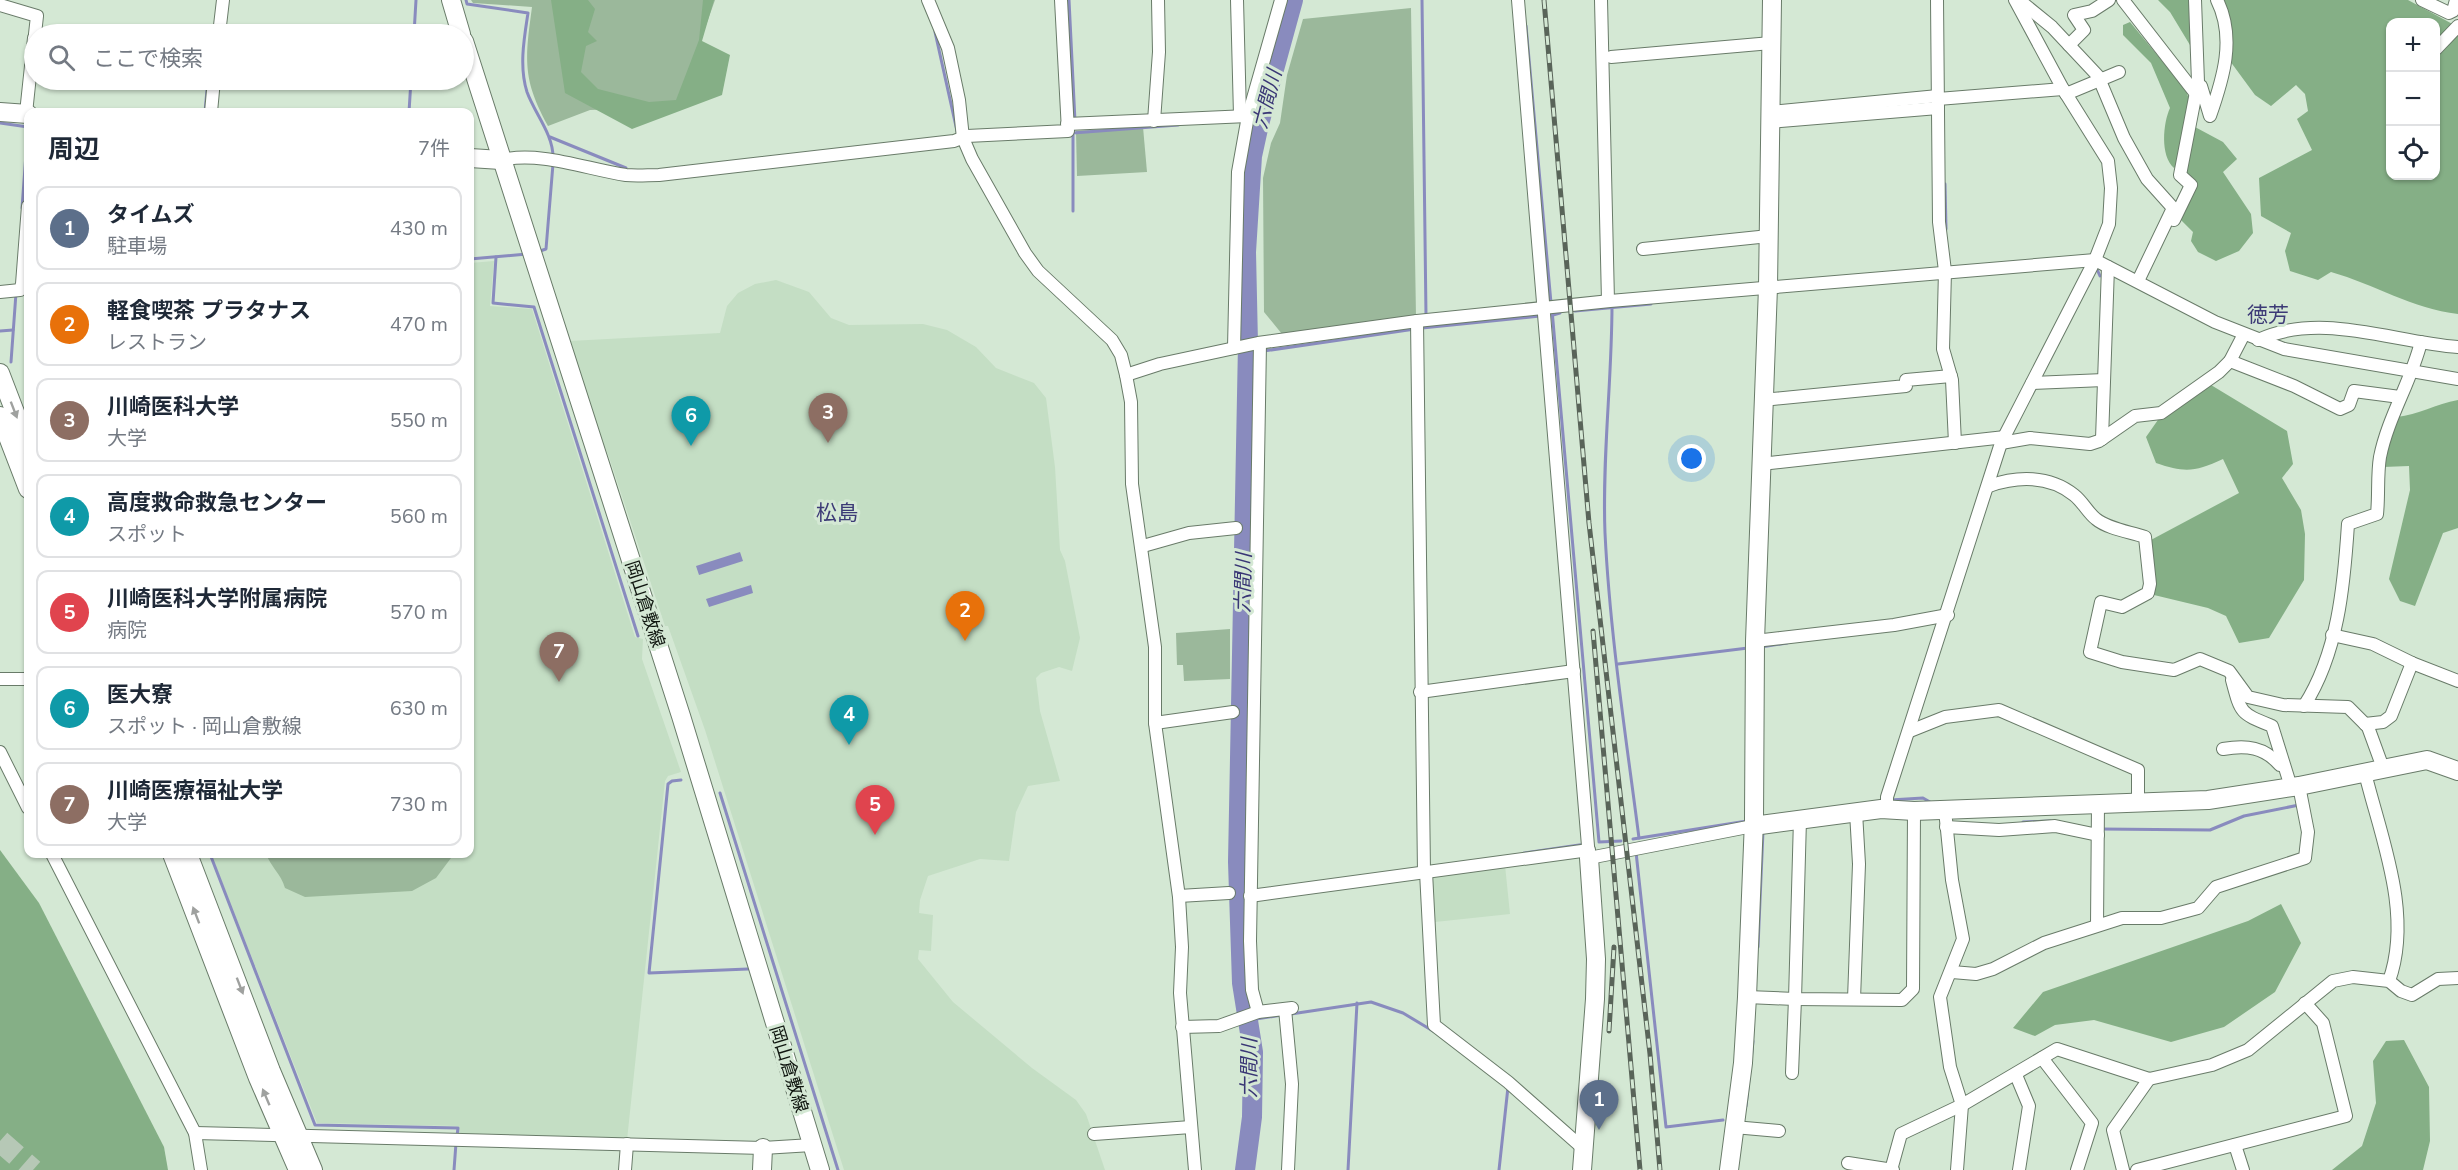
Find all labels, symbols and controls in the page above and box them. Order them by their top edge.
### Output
map controls [2386,18,2440,180]
button: + [2386,18,2440,72]
search box [24,24,474,90]
icon: search [45,41,78,74]
text: ここで検索 [93,44,203,74]
water label: 六間川 [1247,65,1289,132]
button: − [2386,72,2440,126]
button: locate [2386,126,2440,180]
text: 周辺 [48,132,100,167]
text: 7件 [418,135,450,162]
text: タイムズ [107,200,195,230]
text: 1 [64,215,76,242]
text: 430 m [390,215,448,242]
text: 駐車場 [107,233,167,260]
text: 軽食喫茶 プラタナス [107,296,311,326]
district label: 徳芳 [2247,301,2289,329]
text: 2 [64,311,76,338]
text: 470 m [390,311,448,338]
text: レストラン [107,329,207,356]
text: 川崎医科大学 [107,392,239,422]
pin: 3 [808,394,848,443]
pin: 6 [672,396,710,446]
one-way arrow [9,401,19,419]
text: 3 [64,407,76,434]
text: 550 m [390,407,448,434]
text: 大学 [107,425,147,452]
your location [1677,444,1706,473]
text: 高度救命救急センター [107,488,327,518]
district label: 松島 [816,499,858,527]
text: 4 [64,503,76,530]
text: 560 m [390,503,448,530]
text: スポット [107,521,187,548]
water label: 六間川 [1229,551,1258,613]
street label: 岡山倉敷線 [620,557,670,651]
text: 川崎医科大学附属病院 [107,584,327,614]
pin: 2 [946,592,984,641]
text: 5 [64,599,76,626]
text: 570 m [390,599,448,626]
text: 病院 [107,617,147,644]
pin: 7 [540,632,578,682]
text: 医大寮 [107,680,173,710]
text: 6 [64,695,76,722]
text: 630 m [390,695,448,722]
pin: 4 [830,696,868,745]
text: スポット · 岡山倉敷線 [107,713,302,740]
text: 川崎医療福祉大学 [107,776,283,806]
pin: 5 [856,786,894,835]
text: 7 [64,791,76,818]
text: 730 m [390,791,448,818]
text: 大学 [107,809,147,836]
one-way arrow [191,906,200,924]
one-way arrow [236,977,245,995]
street label: 岡山倉敷線 [764,1022,814,1116]
water label: 六間川 [1236,1036,1263,1098]
pin: 1 [1580,1080,1618,1130]
one-way arrow [261,1088,271,1106]

